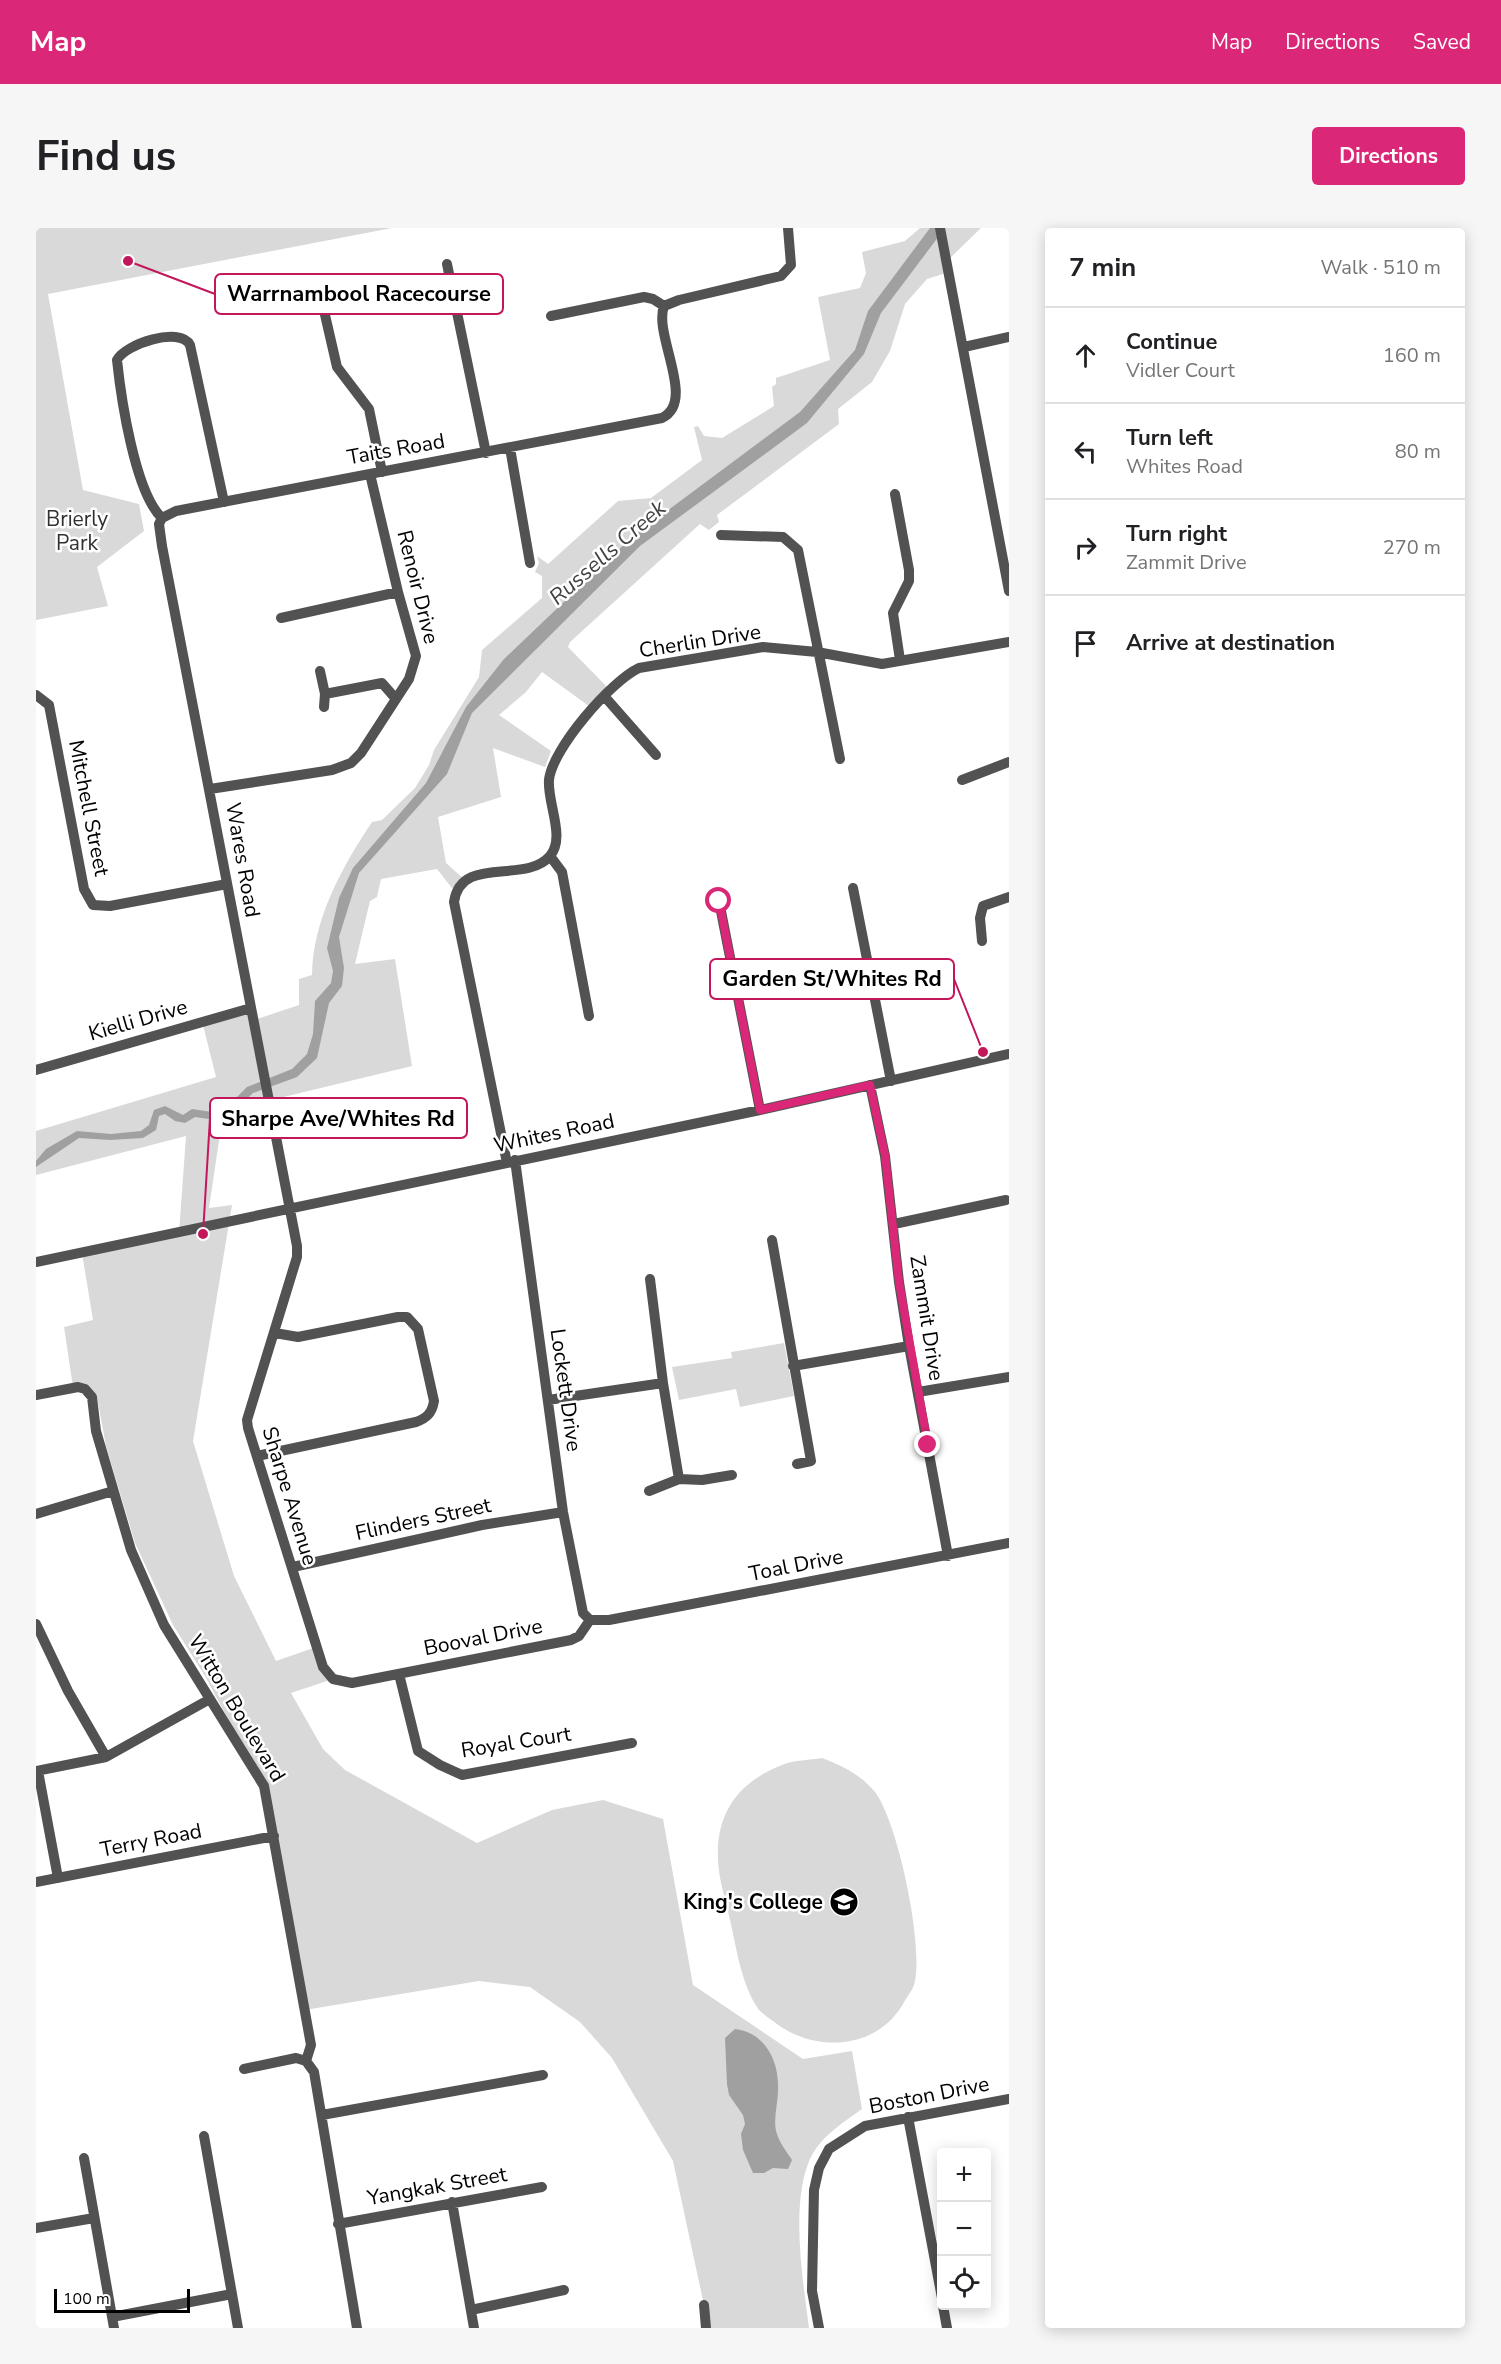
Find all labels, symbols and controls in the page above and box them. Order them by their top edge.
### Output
text: Map [30,23,86,61]
text: Map [1211,28,1252,56]
text: Directions [1285,28,1380,56]
text: Saved [1413,28,1471,56]
button: Directions [1312,127,1465,185]
text: Find us [36,128,176,185]
text: 7 min [1069,250,1136,285]
text: Walk · 510 m [1321,254,1441,281]
callout: Warrnambool Racecourse [215,274,503,314]
text: Warrnambool Racecourse [227,279,491,309]
text: Continue [1126,327,1217,357]
icon: ahead [1069,339,1102,372]
text: 160 m [1383,342,1441,369]
text: Vidler Court [1126,357,1235,384]
text: Turn left [1126,423,1213,453]
street label: Taits Road [345,427,447,471]
icon: left [1069,435,1102,468]
text: 80 m [1395,438,1441,465]
text: Whites Road [1126,453,1243,480]
water label: Russells Creek [543,493,673,612]
park label: Brierly Park [46,505,108,557]
text: Turn right [1126,519,1227,549]
street label: Renoir Drive [390,527,446,647]
icon: right [1069,531,1102,564]
text: 270 m [1383,534,1441,561]
text: Zammit Drive [1126,549,1247,576]
street label: Cherlin Drive [637,618,763,664]
icon: arrive [1069,627,1102,660]
text: Arrive at destination [1126,628,1335,658]
street label: Mitchell Street [62,738,116,879]
street label: Wares Road [219,800,267,920]
route start [705,887,731,913]
callout: Garden St/Whites Rd [710,959,954,999]
text: Garden St/Whites Rd [722,964,942,994]
street label: Kielli Drive [85,993,191,1047]
callout: Sharpe Ave/Whites Rd [210,1098,467,1138]
text: Sharpe Ave/Whites Rd [221,1104,455,1134]
street label: Whites Road [491,1107,617,1159]
street label: Zammit Drive [903,1253,951,1383]
street label: Lockett Drive [544,1327,588,1453]
street label: Sharpe Avenue [256,1423,324,1569]
route end [914,1431,940,1457]
street label: Flinders Street [353,1491,494,1547]
street label: Toal Drive [747,1542,845,1588]
street label: Booval Drive [421,1612,545,1662]
street label: Witton Boulevard [182,1629,292,1787]
street label: Royal Court [459,1719,574,1765]
street label: Terry Road [98,1816,204,1864]
school or university icon: King's College [828,1886,860,1918]
place label: King's College [683,1888,823,1916]
street label: Boston Drive [866,2070,992,2120]
map controls [937,2148,991,2310]
button: + [937,2148,991,2202]
street label: Yangkak Street [364,2160,509,2212]
button: − [937,2202,991,2256]
button: locate [937,2256,991,2310]
scale bar [54,2286,190,2314]
text: 100 m [63,2288,110,2310]

